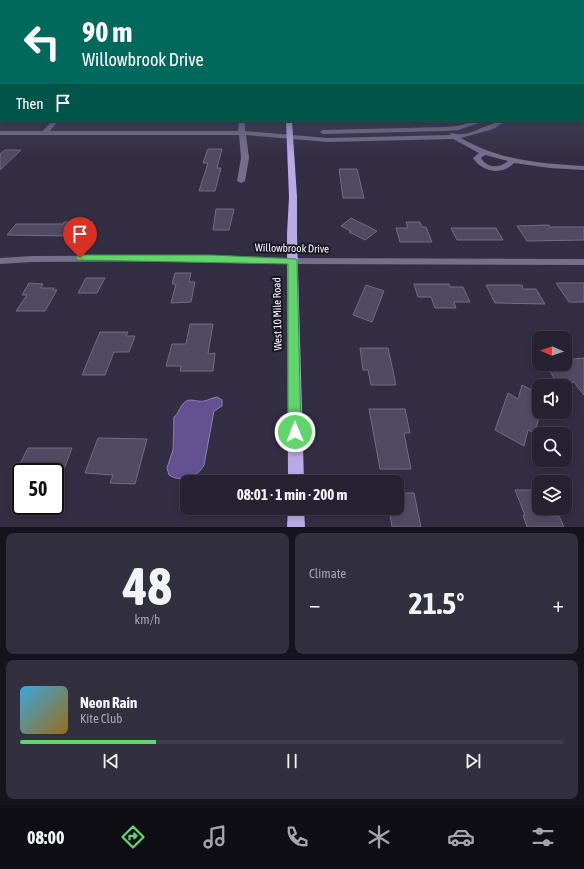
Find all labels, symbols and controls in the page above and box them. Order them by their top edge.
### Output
icon: left [16,16,68,68]
text: 90 m [82,16,132,48]
text: Willowbrook Drive [82,49,204,70]
icon: arrive [52,92,74,114]
text: Then [16,95,44,112]
pin [63,217,97,258]
icon: arrive [69,223,91,245]
street label: Willowbrook Drive [255,241,329,255]
street label: West 10 Mile Road [270,277,284,351]
north arrow [532,331,572,371]
map controls [532,331,572,515]
button: sound [532,379,572,419]
position arrow [274,411,316,453]
button: search [532,427,572,467]
speed limit sign: 50 [12,463,64,515]
button: layers [532,475,572,515]
text: 08:01 · 1 min · 200 m [237,486,347,503]
text: 48 [123,556,172,616]
text: Climate [309,566,346,581]
text: 21.5° [409,586,464,620]
text: − [309,591,320,617]
text: + [553,591,564,617]
text: km/h [135,612,160,627]
text: Neon Rain [80,694,137,711]
text: Kite Club [80,711,122,726]
icon: previous [100,750,122,772]
icon: pause [281,750,303,772]
icon: next [462,750,484,772]
icon: directions [119,823,147,851]
icon: music [201,823,229,851]
icon: phone [283,823,311,851]
icon: climate [365,823,393,851]
icon: car [447,823,475,851]
icon: filters [529,823,557,851]
text: 08:00 [27,827,64,848]

